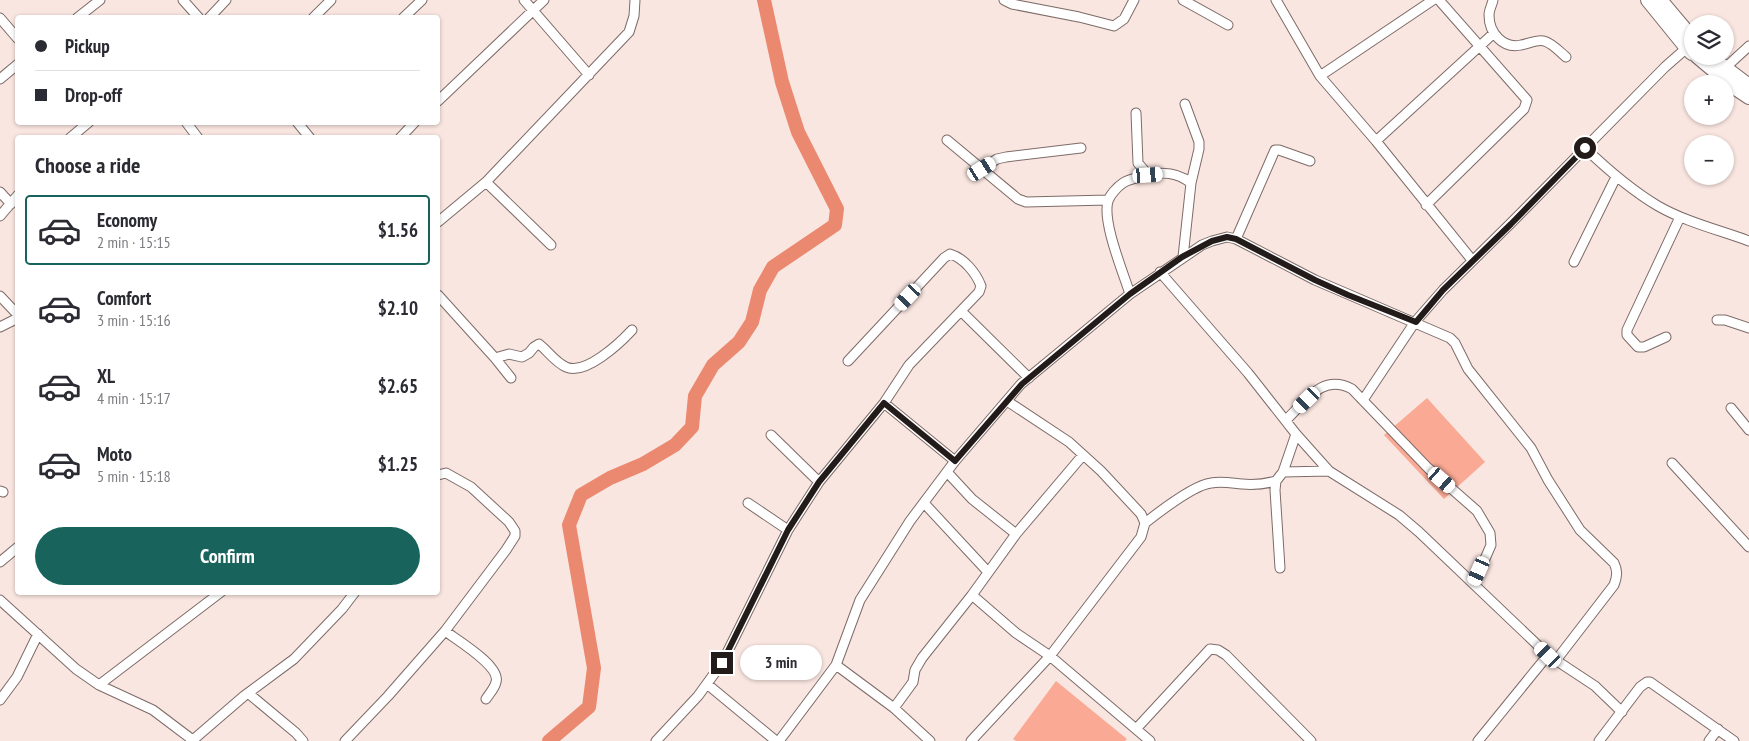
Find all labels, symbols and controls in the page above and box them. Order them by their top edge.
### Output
map controls [1684,15,1734,185]
button: layers [1684,15,1734,65]
text: Pickup [65,34,110,58]
button: + [1684,75,1734,125]
text: Drop-off [65,83,122,107]
button: − [1684,135,1734,185]
route start [1574,137,1596,159]
text: Choose a ride [35,151,140,179]
car [965,155,998,183]
car [1132,166,1163,184]
icon: car [37,208,82,253]
text: Economy [97,208,157,232]
text: $1.56 [378,218,418,242]
text: 2 min · 15:15 [97,232,171,252]
car [892,281,923,313]
icon: car [37,286,82,331]
text: Comfort [97,286,151,310]
text: $2.10 [378,296,418,320]
text: 3 min · 15:16 [97,310,171,330]
icon: car [37,364,82,409]
text: XL [97,364,115,388]
text: $2.65 [378,374,418,398]
car [1291,384,1323,416]
text: 4 min · 15:17 [97,388,171,408]
icon: car [37,442,82,487]
text: Moto [97,442,132,466]
text: $1.25 [378,452,418,476]
car [1425,464,1458,496]
text: 5 min · 15:18 [97,466,171,486]
button: Confirm [35,527,420,585]
car [1466,554,1491,588]
car [1532,639,1564,671]
callout: 3 min [740,646,822,680]
route end [711,652,733,674]
text: 3 min [765,652,797,672]

